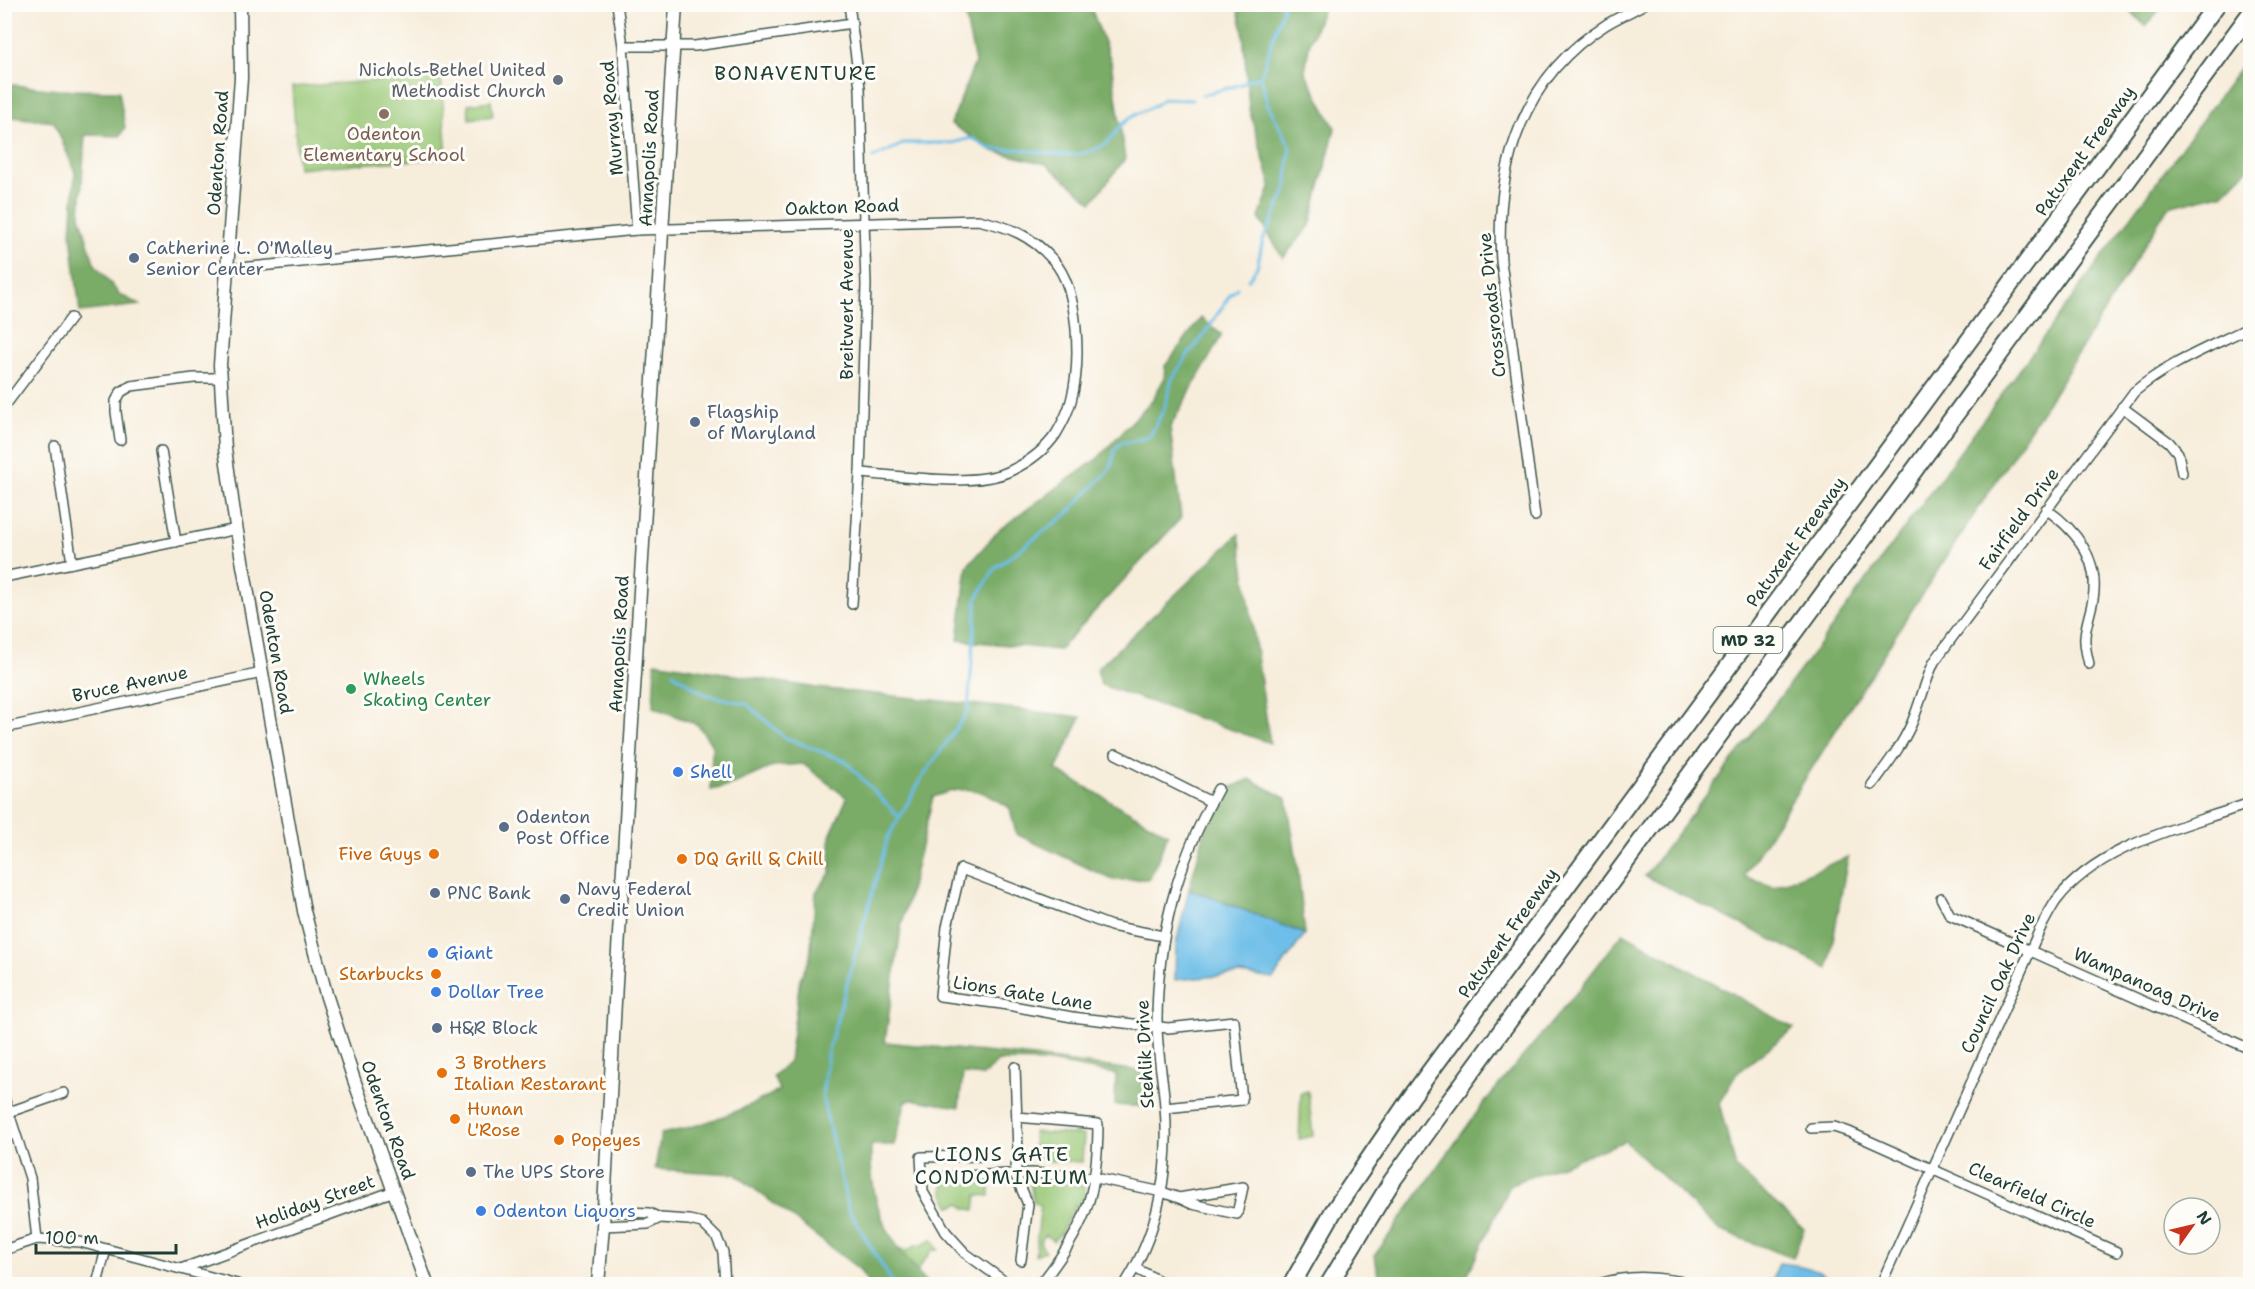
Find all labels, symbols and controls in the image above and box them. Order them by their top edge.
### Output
place label: Nichols-Bethel United Methodist Church [359,58,546,103]
street label: Murray Road [595,60,629,176]
district label: BONAVENTURE [714,60,878,86]
marker: Nichols-Bethel United Methodist Church [551,73,565,87]
street label: Patuxent Freeway [2029,81,2141,221]
street label: Annapolis Road [633,89,665,227]
street label: Odenton Road [202,90,234,216]
marker: Odenton Elementary School [377,107,391,121]
place label: Odenton Elementary School [303,122,466,167]
street label: Oakton Road [784,193,900,221]
street label: Breitwert Avenue [835,228,859,380]
street label: Crossroads Drive [1472,231,1512,379]
place label: Catherine L. O'Malley Senior Center [146,236,333,281]
marker: Catherine L. O'Malley Senior Center [127,251,141,265]
place label: Flagship of Maryland [707,400,816,445]
marker: Flagship of Maryland [688,415,702,429]
street label: Fairfield Drive [1973,463,2065,575]
street label: Patuxent Freeway [1740,472,1852,612]
street label: Annapolis Road [603,575,635,713]
street label: Odenton Road [253,588,299,716]
road number: MD 32 [1714,627,1782,653]
street label: Bruce Avenue [70,660,190,708]
place label: Wheels Skating Center [363,667,491,712]
marker: Wheels Skating Center [344,682,358,696]
place label: Shell [690,760,732,784]
marker: Shell [671,765,685,779]
place label: Odenton Post Office [516,805,610,850]
marker: Odenton Post Office [497,820,511,834]
place label: Five Guys [338,842,422,866]
marker: Five Guys [427,847,441,861]
place label: DQ Grill & Chill [694,847,824,871]
marker: DQ Grill & Chill [675,852,689,866]
street label: Patuxent Freeway [1452,863,1564,1003]
place label: Navy Federal Credit Union [577,877,692,922]
place label: PNC Bank [447,881,531,905]
marker: PNC Bank [428,886,442,900]
marker: Navy Federal Credit Union [558,892,572,906]
street label: Council Oak Drive [1955,909,2041,1057]
place label: Giant [445,941,494,965]
street label: Wampanoag Drive [2070,942,2224,1028]
marker: Giant [426,946,440,960]
place label: Starbucks [339,962,424,986]
marker: Starbucks [429,967,443,981]
street label: Lions Gate Lane [951,970,1095,1016]
place label: Dollar Tree [448,980,544,1004]
marker: Dollar Tree [429,985,443,999]
street label: Stehlik Drive [1130,999,1160,1109]
place label: H&R Block [449,1016,538,1040]
marker: H&R Block [430,1021,444,1035]
place label: 3 Brothers Italian Restarant [454,1051,607,1096]
street label: Odenton Road [355,1057,421,1183]
marker: 3 Brothers Italian Restarant [435,1066,449,1080]
place label: Hunan L'Rose [467,1097,524,1142]
marker: Hunan L'Rose [448,1112,462,1126]
place label: Popeyes [571,1128,641,1152]
marker: Popeyes [552,1133,566,1147]
district label: LIONS GATE CONDOMINIUM [915,1141,1089,1190]
street label: Clearfield Circle [1964,1156,2100,1234]
place label: The UPS Store [483,1160,605,1184]
marker: The UPS Store [464,1165,478,1179]
street label: Holiday Street [252,1169,378,1235]
north arrow [2162,1196,2222,1256]
place label: Odenton Liquors [493,1199,636,1223]
marker: Odenton Liquors [474,1204,488,1218]
text: N [2192,1207,2216,1229]
scale bar [36,1217,176,1255]
text: 100 m [45,1226,99,1250]

